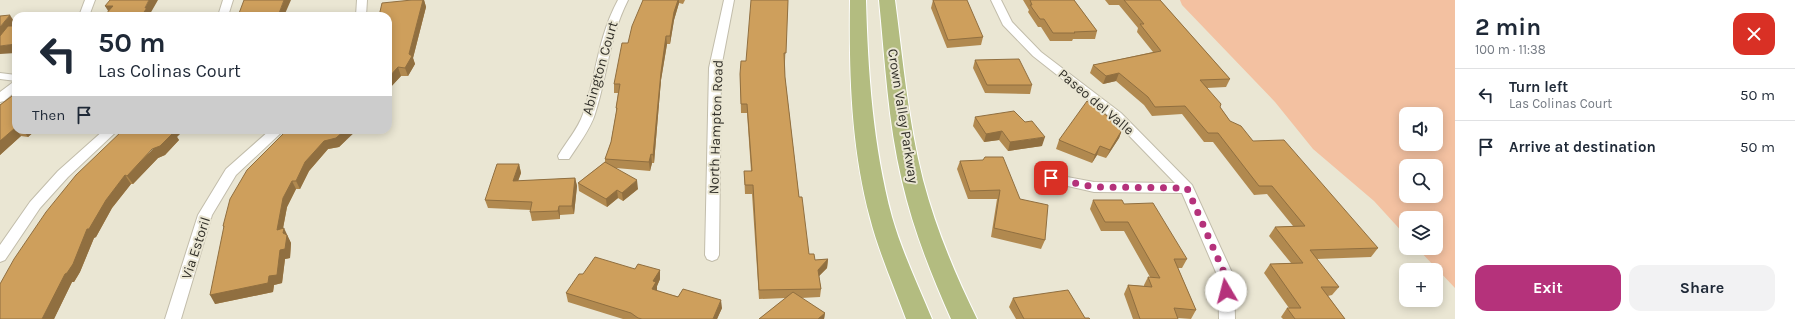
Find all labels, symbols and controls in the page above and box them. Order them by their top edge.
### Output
text: 2 min [1475,13,1541,41]
button: close [1733,13,1775,55]
street label: Abington Court [579,19,621,117]
text: 50 m [98,26,166,59]
icon: left [32,28,84,80]
text: 100 m · 11:38 [1475,42,1546,57]
street label: Crown Valley Parkway [884,48,922,185]
street label: North Hampton Road [705,59,727,195]
text: Las Colinas Court [98,60,241,82]
street label: Paseo del Valle [1055,65,1137,139]
text: Turn left [1509,78,1568,96]
icon: left [1475,84,1497,106]
text: 50 m [1740,86,1775,104]
text: Las Colinas Court [1509,96,1612,111]
icon: arrive [73,104,95,126]
text: Then [32,106,65,124]
map controls [1399,107,1443,307]
button: sound [1399,107,1443,151]
icon: arrive [1475,136,1497,158]
text: Arrive at destination [1509,138,1656,156]
text: 50 m [1740,138,1775,156]
button: search [1399,159,1443,203]
pin [1034,161,1068,195]
icon: arrive [1040,167,1062,189]
button: layers [1399,211,1443,255]
street label: Via Estoril [178,215,214,281]
button: + [1399,263,1443,307]
button: Exit [1475,265,1621,311]
button: Share [1629,265,1775,311]
position arrow [1205,270,1247,312]

